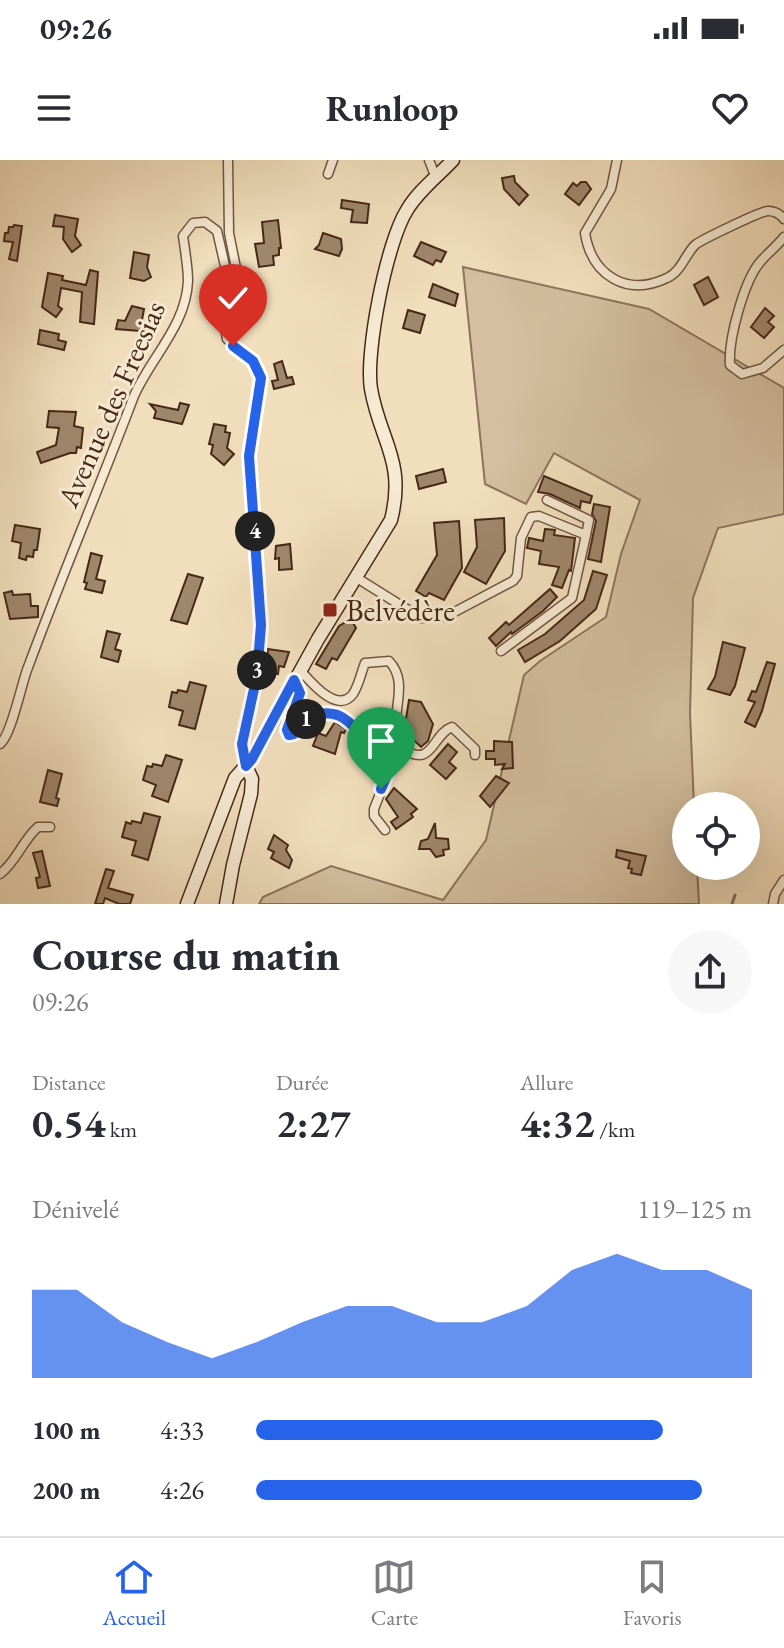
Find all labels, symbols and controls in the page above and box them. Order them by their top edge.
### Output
text: 09:26 [40,9,112,48]
text: Runloop [326,85,458,132]
icon: menu [32,86,76,130]
icon: heart [708,86,752,130]
pin [199,264,267,346]
icon: check [211,276,255,320]
street label: Avenue des Freesias [48,295,174,514]
pin: 4 [235,511,275,551]
text: 4 [249,516,261,545]
place label: Belvédère [346,591,455,630]
marker: Belvédère [321,601,339,619]
pin: 3 [237,650,277,690]
text: 3 [251,655,263,684]
pin: 1 [286,699,326,739]
text: 1 [300,704,312,733]
pin [347,707,415,789]
icon: arrive [359,719,403,763]
map controls [672,792,760,880]
button: locate [672,792,760,880]
text: Course du matin [32,926,340,983]
button: share [668,930,752,1014]
text: 09:26 [32,985,88,1019]
text: Distance [32,1068,105,1097]
text: Durée [276,1068,328,1097]
text: Allure [520,1068,573,1097]
text: 0.54 [32,1097,105,1149]
text: 2:27 [276,1097,351,1149]
text: 4:32 [520,1097,595,1149]
text: km [105,1115,137,1144]
text: /km [595,1115,635,1144]
text: Dénivelé [32,1192,119,1226]
text: 119–125 m [637,1192,752,1226]
text: 100 m [32,1413,100,1447]
text: 4:33 [160,1413,204,1447]
text: 200 m [32,1473,100,1507]
text: 4:26 [160,1473,204,1507]
tab: Accueil [102,1555,166,1632]
tab: Carte [371,1555,418,1632]
tab: Favoris [623,1555,682,1632]

